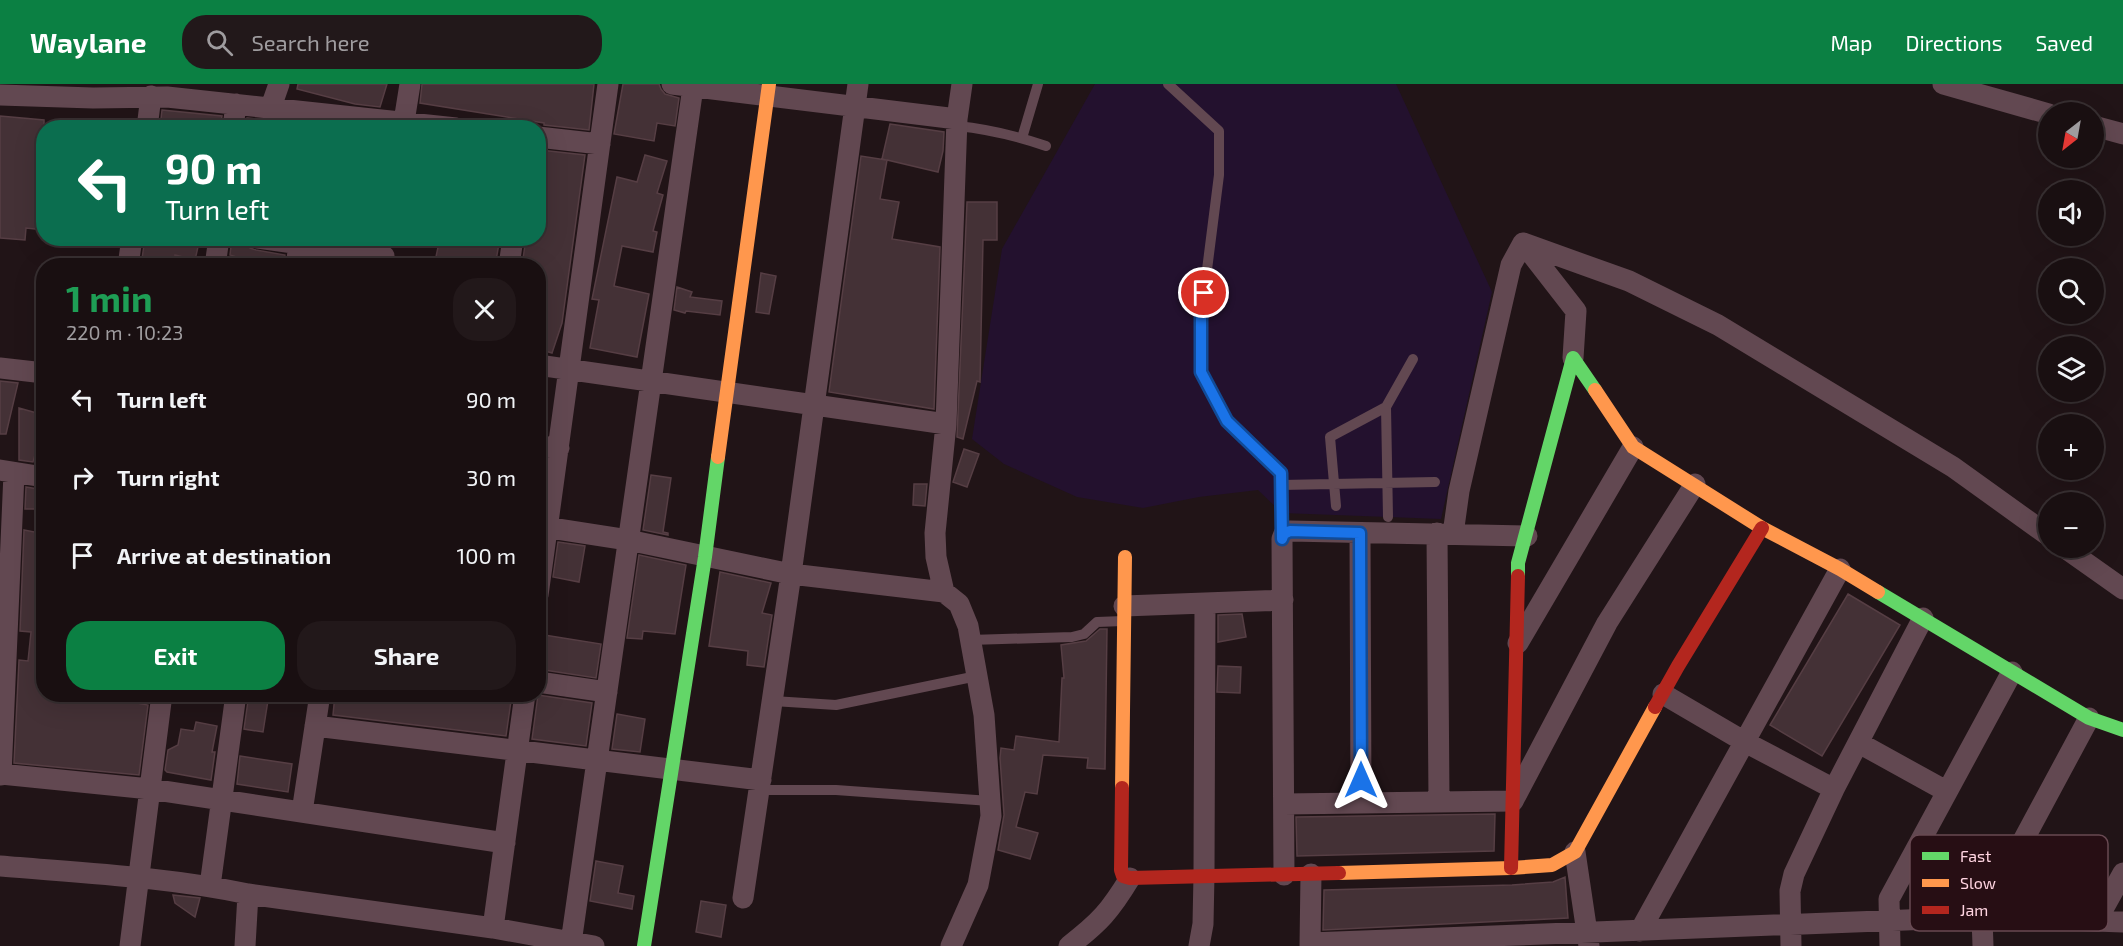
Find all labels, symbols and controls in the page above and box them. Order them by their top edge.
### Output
search box [182,15,602,69]
text: Waylane [30,25,146,59]
icon: search [203,26,236,59]
text: Search here [251,29,370,55]
text: Map [1830,30,1873,55]
text: Directions [1906,30,2002,55]
text: Saved [2035,30,2093,55]
north arrow [2038,102,2104,168]
map controls [2038,102,2104,558]
text: 90 m [165,142,262,192]
icon: left [66,144,144,222]
button: sound [2038,180,2104,246]
text: Turn left [165,193,269,225]
button: search [2038,258,2104,324]
pin [1178,267,1229,318]
text: 1 min [66,276,153,319]
icon: arrive [1187,276,1220,309]
button: close [453,278,516,341]
text: 220 m · 10:23 [66,320,183,344]
button: layers [2038,336,2104,402]
icon: left [66,383,99,416]
text: Turn left [117,386,206,412]
text: 90 m [466,386,516,412]
button: + [2038,414,2104,480]
icon: right [66,461,99,494]
text: Turn right [117,464,219,490]
text: 30 m [466,464,516,490]
button: − [2038,492,2104,558]
icon: arrive [66,539,99,572]
text: Arrive at destination [117,542,331,568]
text: 100 m [457,542,516,568]
button: Exit [66,621,285,690]
button: Share [297,621,516,690]
position arrow [1329,748,1393,812]
legend [1910,835,2108,931]
text: Fast [1960,846,1991,865]
text: Slow [1960,873,1996,892]
text: Jam [1960,900,1988,919]

